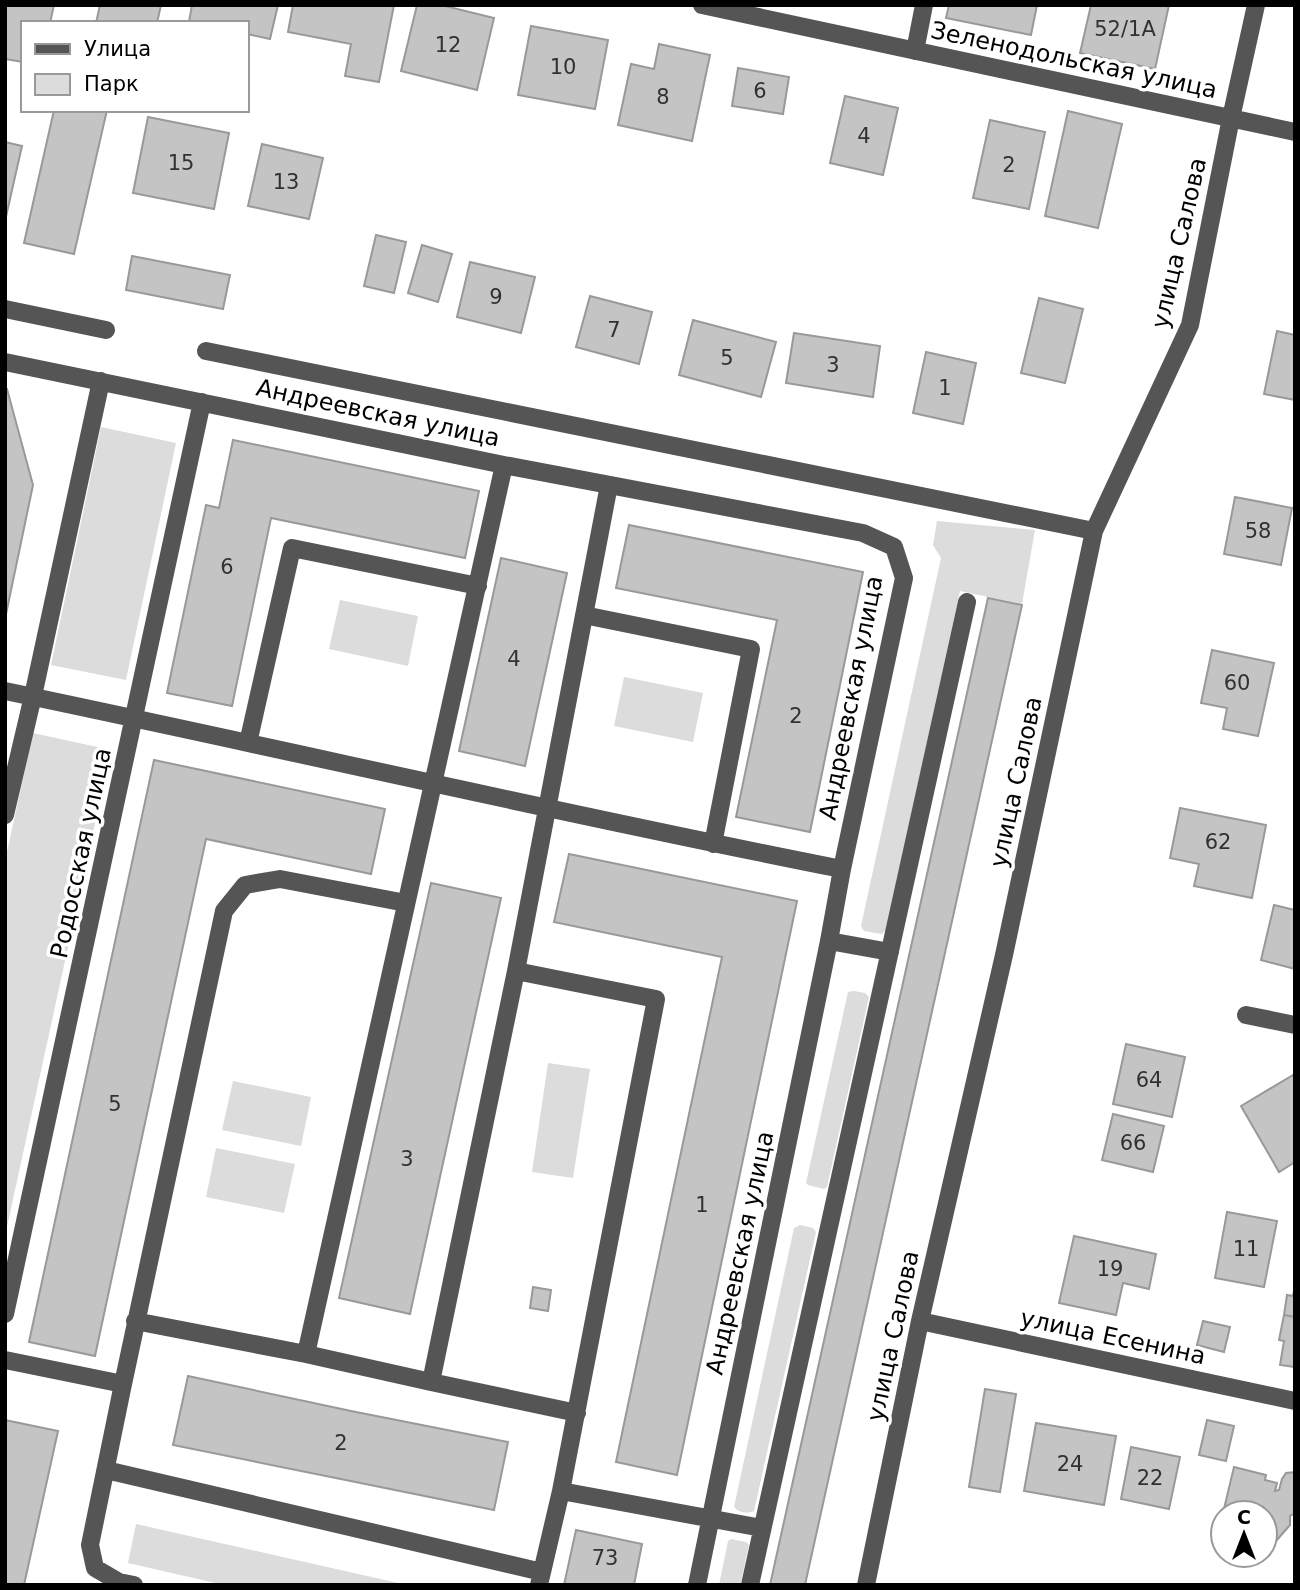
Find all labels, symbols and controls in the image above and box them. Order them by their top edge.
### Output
street label: Зеленодольская улица [928,16,1220,104]
house number: 52/1А [1094,17,1156,41]
legend [21,21,248,112]
house number: 12 [435,33,461,57]
text: Улица [84,37,151,61]
house number: 10 [550,55,576,79]
text: Парк [84,72,139,96]
house number: 6 [753,79,767,103]
house number: 8 [656,85,670,109]
house number: 4 [857,124,871,148]
house number: 15 [168,151,194,175]
house number: 2 [1002,153,1016,177]
street label: улица Салова [1146,155,1212,331]
house number: 13 [273,170,299,194]
house number: 9 [489,285,503,309]
house number: 7 [607,318,621,342]
house number: 5 [720,346,734,370]
house number: 3 [826,353,840,377]
street label: Андреевская улица [254,373,502,453]
house number: 1 [938,376,952,400]
house number: 58 [1245,519,1271,543]
house number: 6 [220,555,234,579]
street label: Андреевская улица [814,573,888,823]
house number: 4 [507,647,521,671]
house number: 60 [1224,671,1250,695]
street label: улица Салова [984,694,1048,870]
house number: 2 [789,704,803,728]
street label: Родосская улица [45,745,117,961]
house number: 62 [1205,830,1231,854]
house number: 64 [1136,1068,1162,1092]
house number: 5 [108,1092,122,1116]
street label: Андреевская улица [700,1129,780,1377]
house number: 66 [1120,1131,1146,1155]
house number: 3 [400,1147,414,1171]
house number: 1 [695,1193,709,1217]
house number: 11 [1233,1237,1259,1261]
street label: улица Салова [861,1248,925,1424]
house number: 19 [1097,1257,1123,1281]
street label: улица Есенина [1018,1304,1208,1370]
house number: 2 [334,1431,348,1455]
house number: 24 [1057,1452,1083,1476]
house number: 22 [1137,1466,1163,1490]
north arrow [1209,1499,1279,1569]
text: С [1237,1506,1251,1528]
house number: 73 [592,1546,618,1570]

